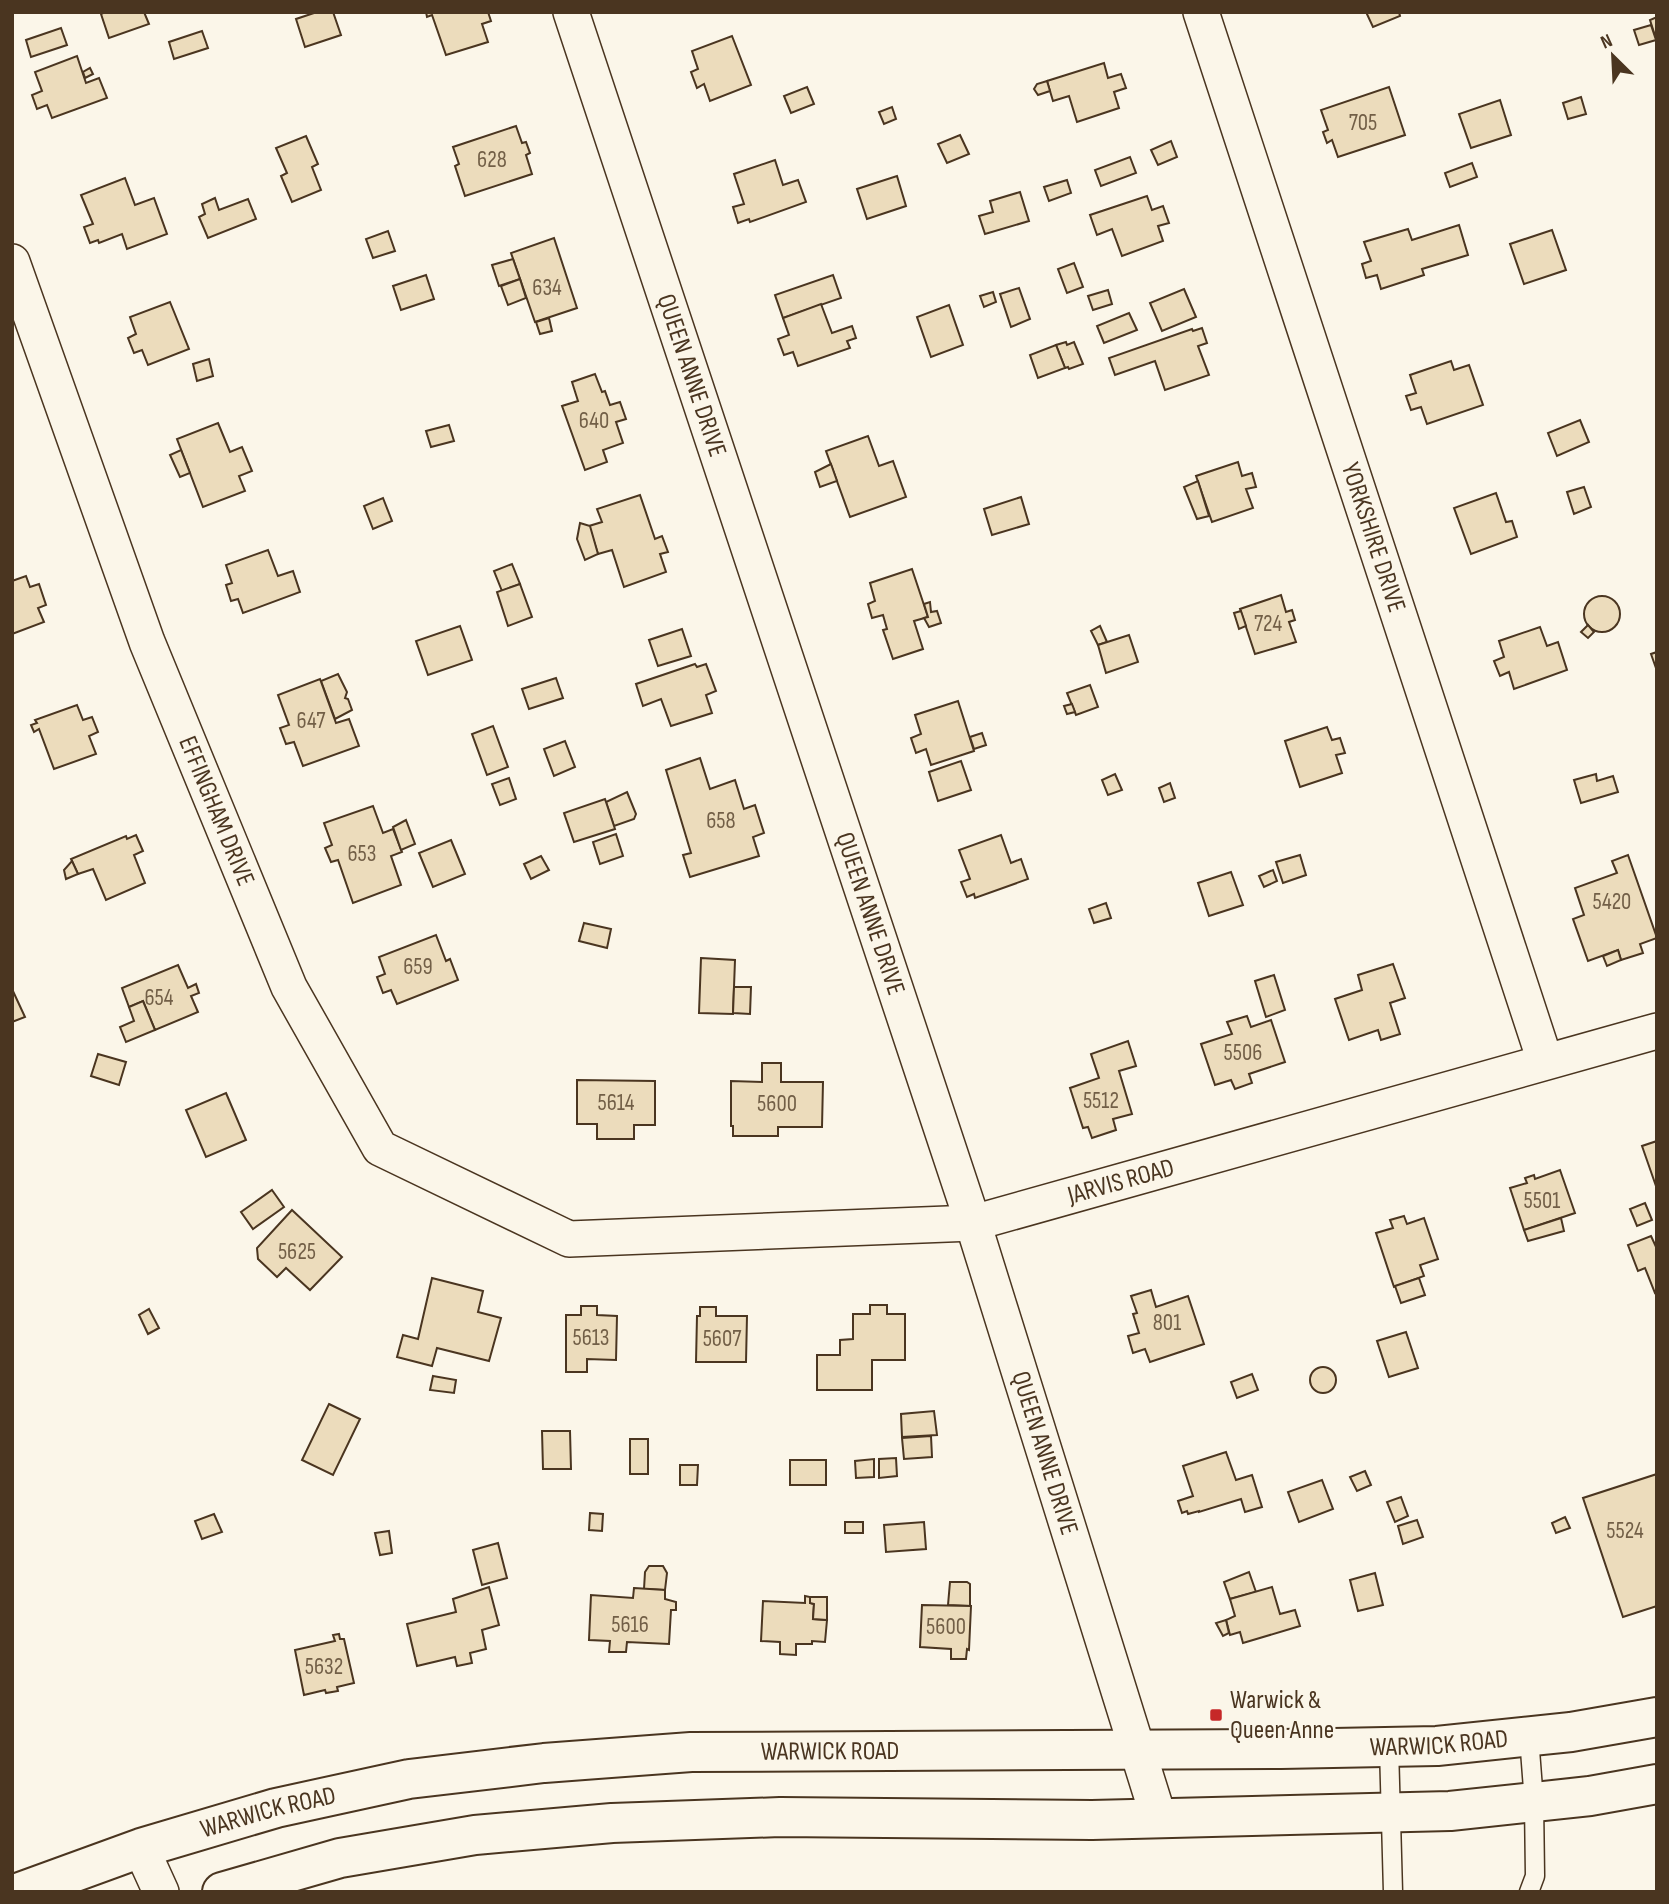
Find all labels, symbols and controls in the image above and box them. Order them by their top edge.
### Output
north arrow [1578,21,1648,91]
text: N [1597,29,1616,54]
house number: 705 [1349,109,1377,137]
house number: 628 [477,146,507,174]
house number: 634 [532,274,562,302]
street label: QUEEN ANNE DRIVE [650,290,733,461]
house number: 640 [579,407,609,435]
street label: YORKSHIRE DRIVE [1334,459,1412,616]
house number: 724 [1254,610,1282,638]
house number: 647 [296,707,326,735]
street label: EFFINGHAM DRIVE [172,731,261,891]
house number: 658 [706,807,736,835]
street label: QUEEN ANNE DRIVE [829,828,912,999]
house number: 653 [348,840,376,868]
house number: 5420 [1593,888,1631,916]
house number: 659 [403,953,433,981]
house number: 654 [145,984,174,1012]
house number: 5506 [1224,1039,1262,1067]
house number: 5512 [1083,1087,1119,1115]
house number: 5614 [598,1089,635,1117]
house number: 5600 [757,1090,797,1118]
street label: JARVIS ROAD [1063,1152,1178,1211]
house number: 5501 [1524,1187,1560,1215]
house number: 5625 [278,1238,316,1266]
house number: 801 [1153,1309,1181,1337]
house number: 5613 [573,1324,609,1352]
house number: 5607 [703,1325,741,1353]
street label: QUEEN ANNE DRIVE [1005,1368,1085,1539]
house number: 5524 [1606,1517,1644,1545]
house number: 5616 [611,1611,649,1639]
house number: 5600 [926,1613,966,1641]
house number: 5632 [305,1653,343,1681]
place label: Warwick & Queen Anne [1230,1685,1334,1746]
marker: Warwick & Queen Anne [1208,1707,1224,1723]
street label: WARWICK ROAD [1369,1723,1509,1763]
street label: WARWICK ROAD [761,1735,899,1767]
street label: WARWICK ROAD [197,1780,339,1845]

